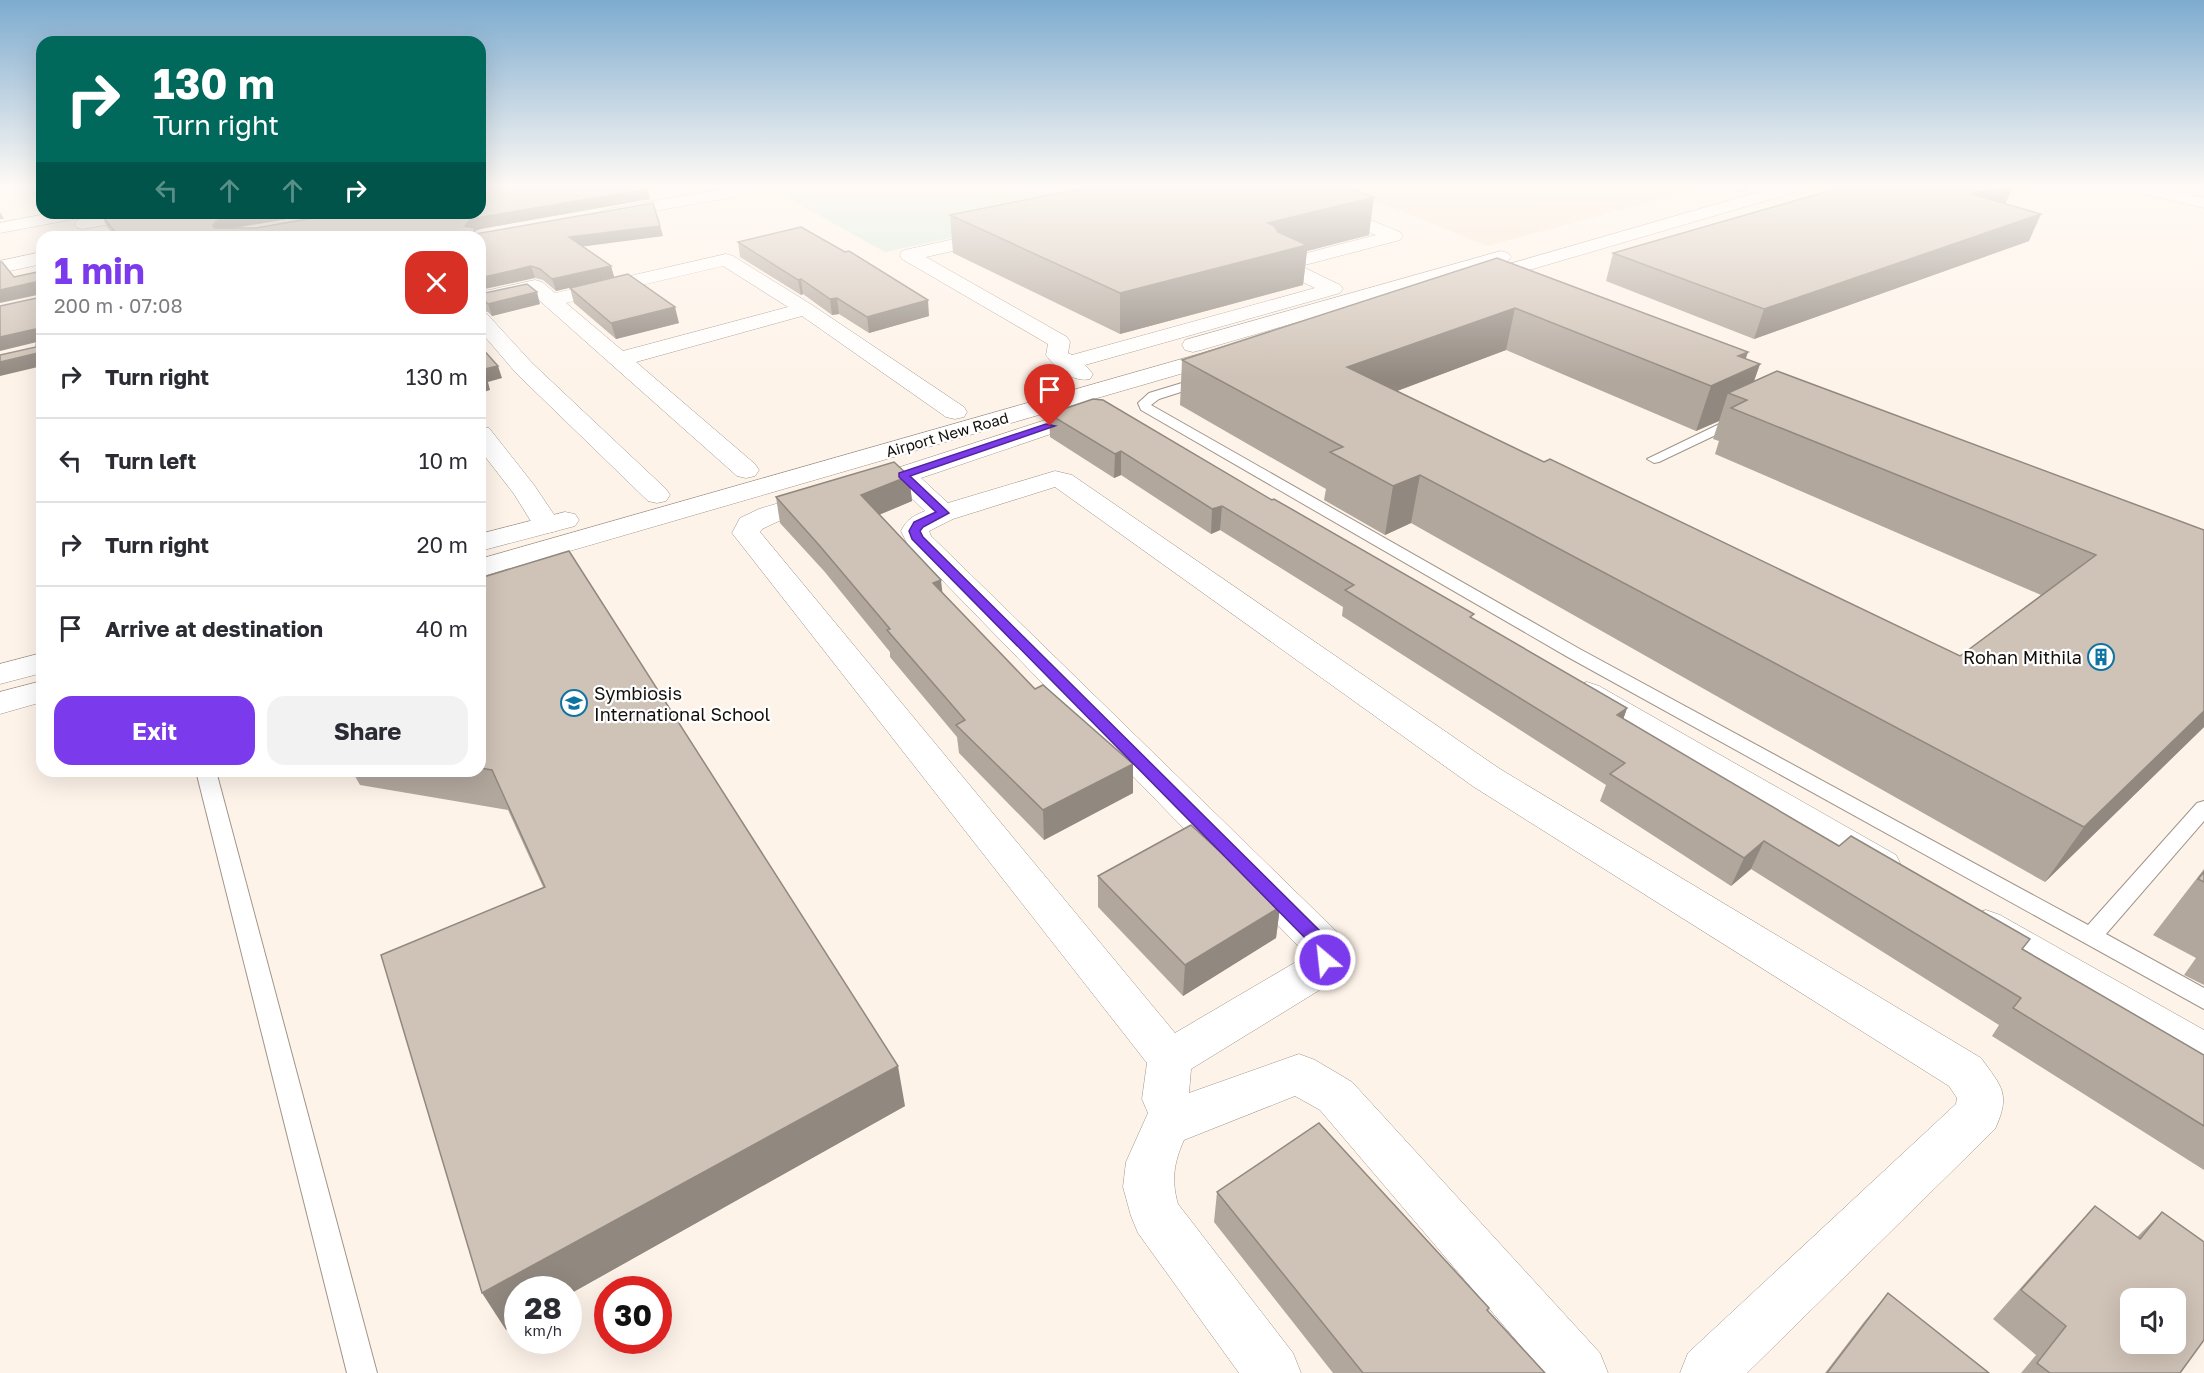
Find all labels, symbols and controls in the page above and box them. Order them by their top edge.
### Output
text: 130 m [153,58,275,108]
icon: right [54,60,132,138]
text: Turn right [153,109,279,141]
icon: left [150,174,183,207]
icon: ahead [213,174,246,207]
icon: ahead [276,174,309,207]
icon: right [339,174,372,207]
text: 1 min [54,249,145,292]
button: close [405,251,468,314]
text: 200 m · 07:08 [54,293,183,317]
icon: right [54,360,87,393]
text: Turn right [105,363,209,390]
text: 130 m [406,363,468,390]
pin [1024,364,1075,426]
icon: arrive [1033,373,1066,406]
street label: Airport New Road [884,408,1010,460]
icon: left [54,444,87,477]
text: Turn left [105,447,196,474]
text: 10 m [419,447,468,474]
icon: right [54,528,87,561]
text: Turn right [105,531,209,558]
text: 20 m [417,531,468,558]
icon: arrive [54,612,87,645]
text: Arrive at destination [105,615,323,642]
text: 40 m [416,615,468,642]
building icon: Rohan Mithila [2086,642,2116,672]
place label: Rohan Mithila [1963,646,2082,668]
place label: Symbiosis International School [594,682,771,725]
school or university icon: Symbiosis International School [559,688,589,718]
button: Exit [54,696,255,765]
button: Share [267,696,468,765]
position arrow [1293,928,1357,992]
speed limit sign: 30 [594,1276,672,1354]
map controls [2120,1288,2186,1354]
button: sound [2120,1288,2186,1354]
text: 28 [524,1290,562,1326]
text: km/h [524,1321,562,1339]

